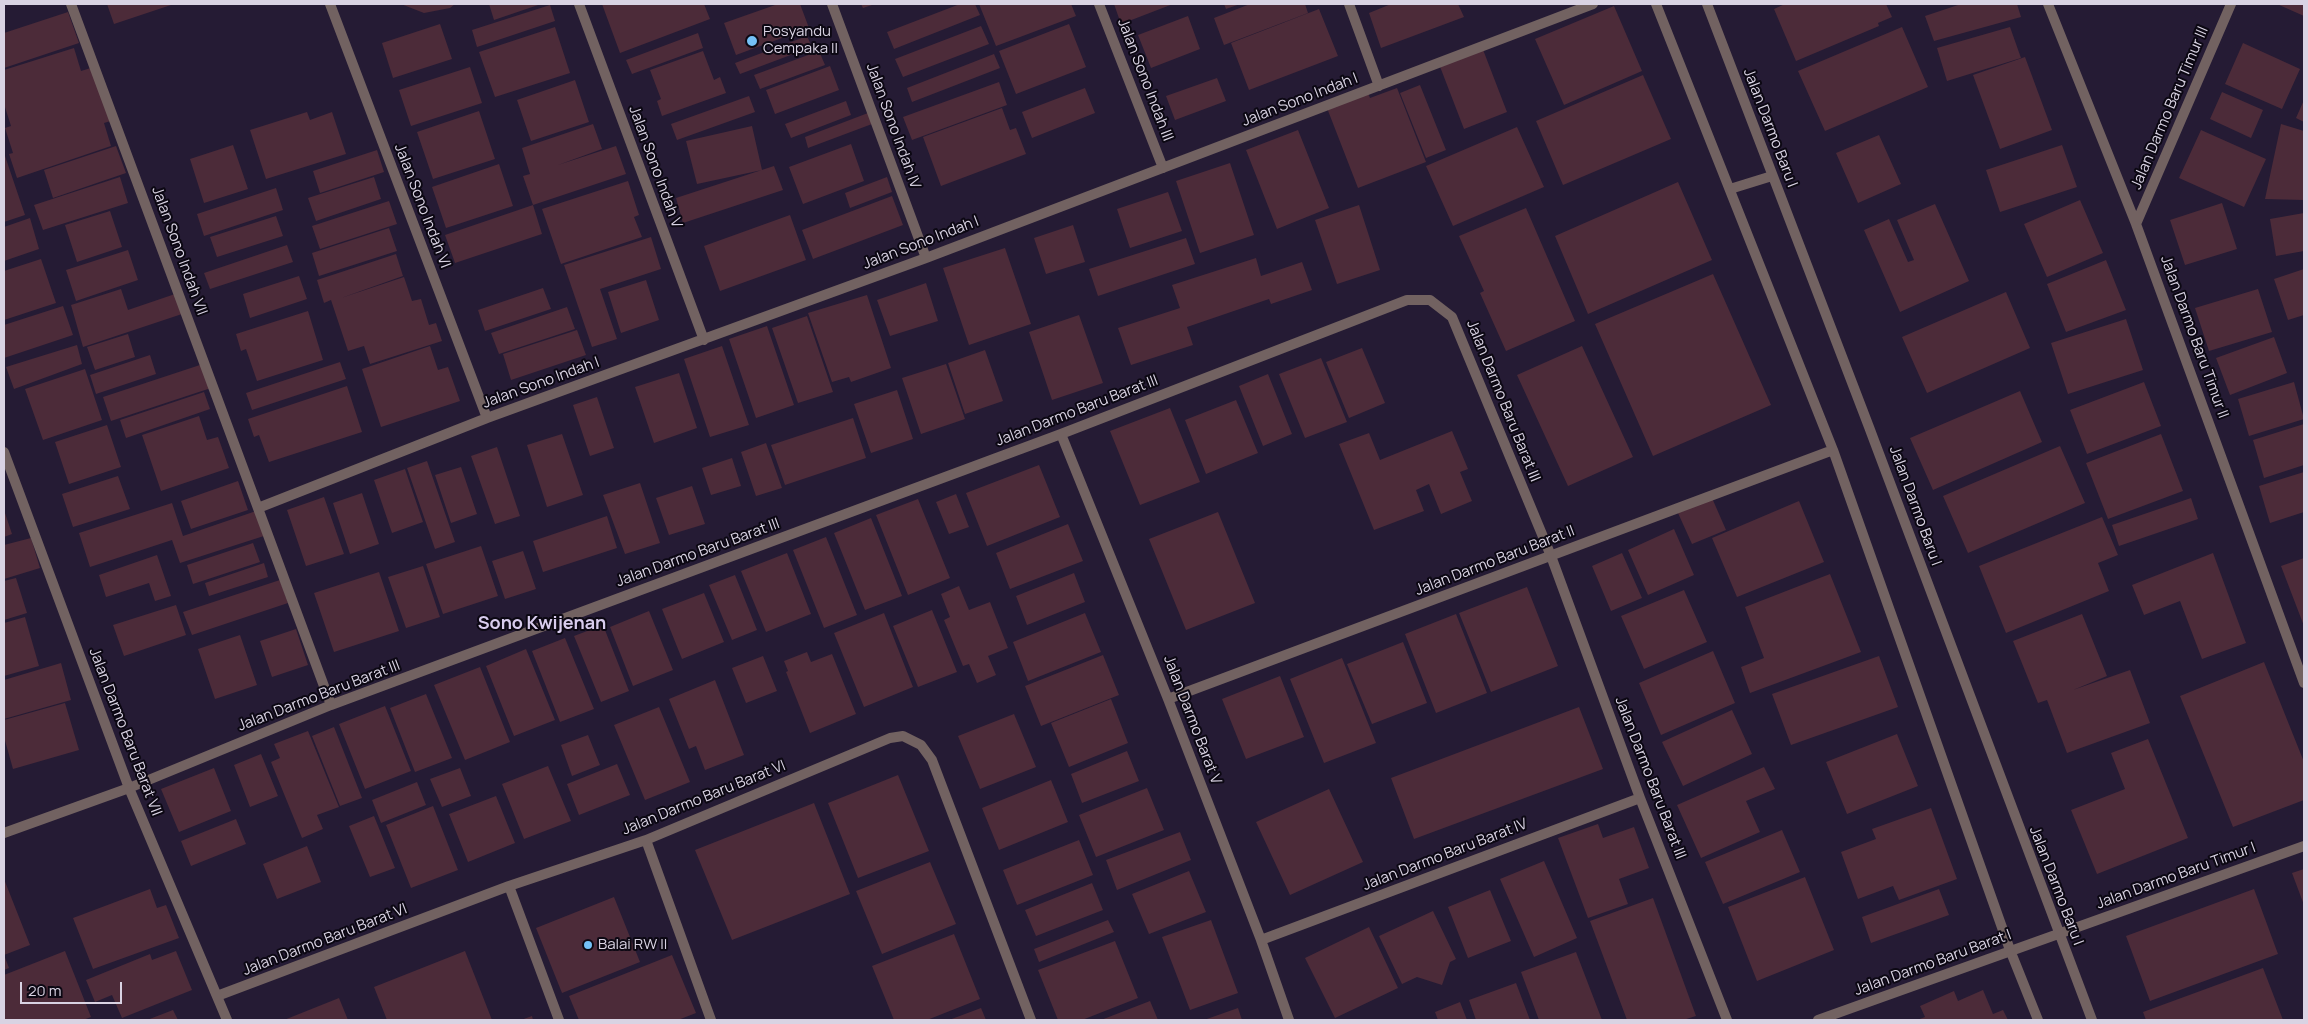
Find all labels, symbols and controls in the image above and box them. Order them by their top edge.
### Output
street label: Jalan Sono Indah III [1113,16,1177,144]
place label: Posyandu Cempaka II [763,23,838,58]
street label: Jalan Darmo Baru Timur III [2127,24,2213,192]
marker: Posyandu Cempaka II [745,34,759,48]
street label: Jalan Sono Indah IV [862,61,924,191]
street label: Jalan Darmo Baru I [1739,66,1801,190]
street label: Jalan Sono Indah I [1239,70,1361,130]
street label: Jalan Sono Indah V [625,104,685,230]
street label: Jalan Sono Indah VI [390,141,454,271]
street label: Jalan Sono Indah VII [147,184,211,318]
street label: Jalan Sono Indah I [860,213,982,273]
street label: Jalan Darmo Baru Timur II [2156,253,2232,421]
street label: Jalan Darmo Baru Barat III [1462,318,1544,484]
street label: Jalan Sono Indah I [480,354,602,412]
street label: Jalan Darmo Baru Barat III [993,372,1161,450]
street label: Jalan Darmo Baru I [1885,444,1945,568]
street label: Jalan Darmo Baru Barat III [614,515,782,591]
street label: Jalan Darmo Baru Barat II [1413,522,1577,600]
district label: Sono Kwijenan [478,613,606,635]
street label: Jalan Darmo Baru Barat VII [85,646,165,818]
street label: Jalan Darmo Barat V [1159,653,1225,787]
street label: Jalan Darmo Baru Barat III [235,657,403,735]
street label: Jalan Darmo Baru Barat III [1611,694,1689,862]
street label: Jalan Darmo Baru Barat VI [620,757,788,839]
street label: Jalan Darmo Baru Barat IV [1360,815,1530,895]
street label: Jalan Darmo Baru I [2025,824,2087,948]
street label: Jalan Darmo Baru Timur I [2094,839,2258,913]
street label: Jalan Darmo Baru Barat VI [240,900,410,980]
street label: Jalan Darmo Baru Barat I [1852,926,2014,1000]
place label: Balai RW II [598,936,667,954]
marker: Balai RW II [582,939,594,951]
scale bar [22,972,125,1004]
text: 20 m [28,980,61,1001]

